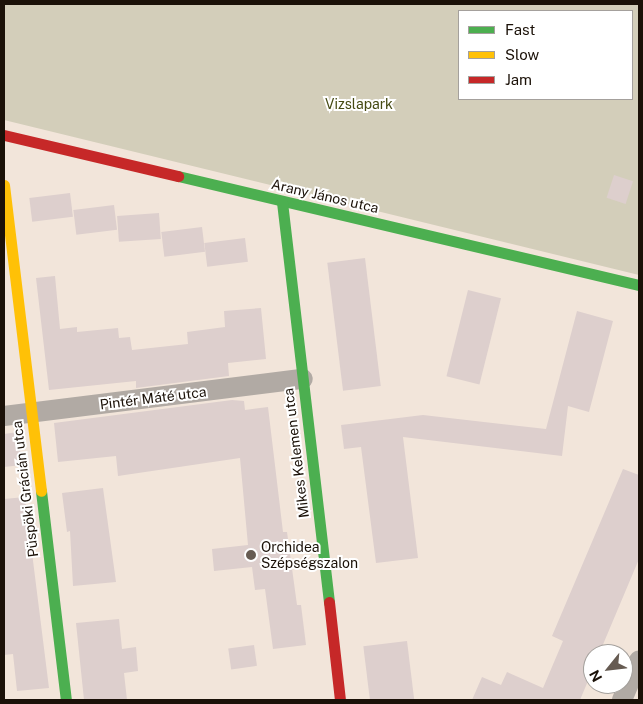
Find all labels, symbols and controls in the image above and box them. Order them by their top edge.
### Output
legend [458,10,633,100]
text: Fast [505,21,535,38]
text: Slow [505,46,539,63]
text: Jam [505,71,532,88]
park label: Vizslapark [325,96,393,112]
street label: Arany János utca [270,175,380,217]
street label: Pintér Máté utca [99,383,207,413]
street label: Mikes Kelemen utca [280,387,312,519]
street label: Püspöki Grácián utca [8,420,42,558]
place label: Orchidea Szépségszalon [261,539,358,572]
marker: Orchidea Szépségszalon [245,549,257,561]
north arrow [583,644,633,694]
text: N [586,667,605,684]

